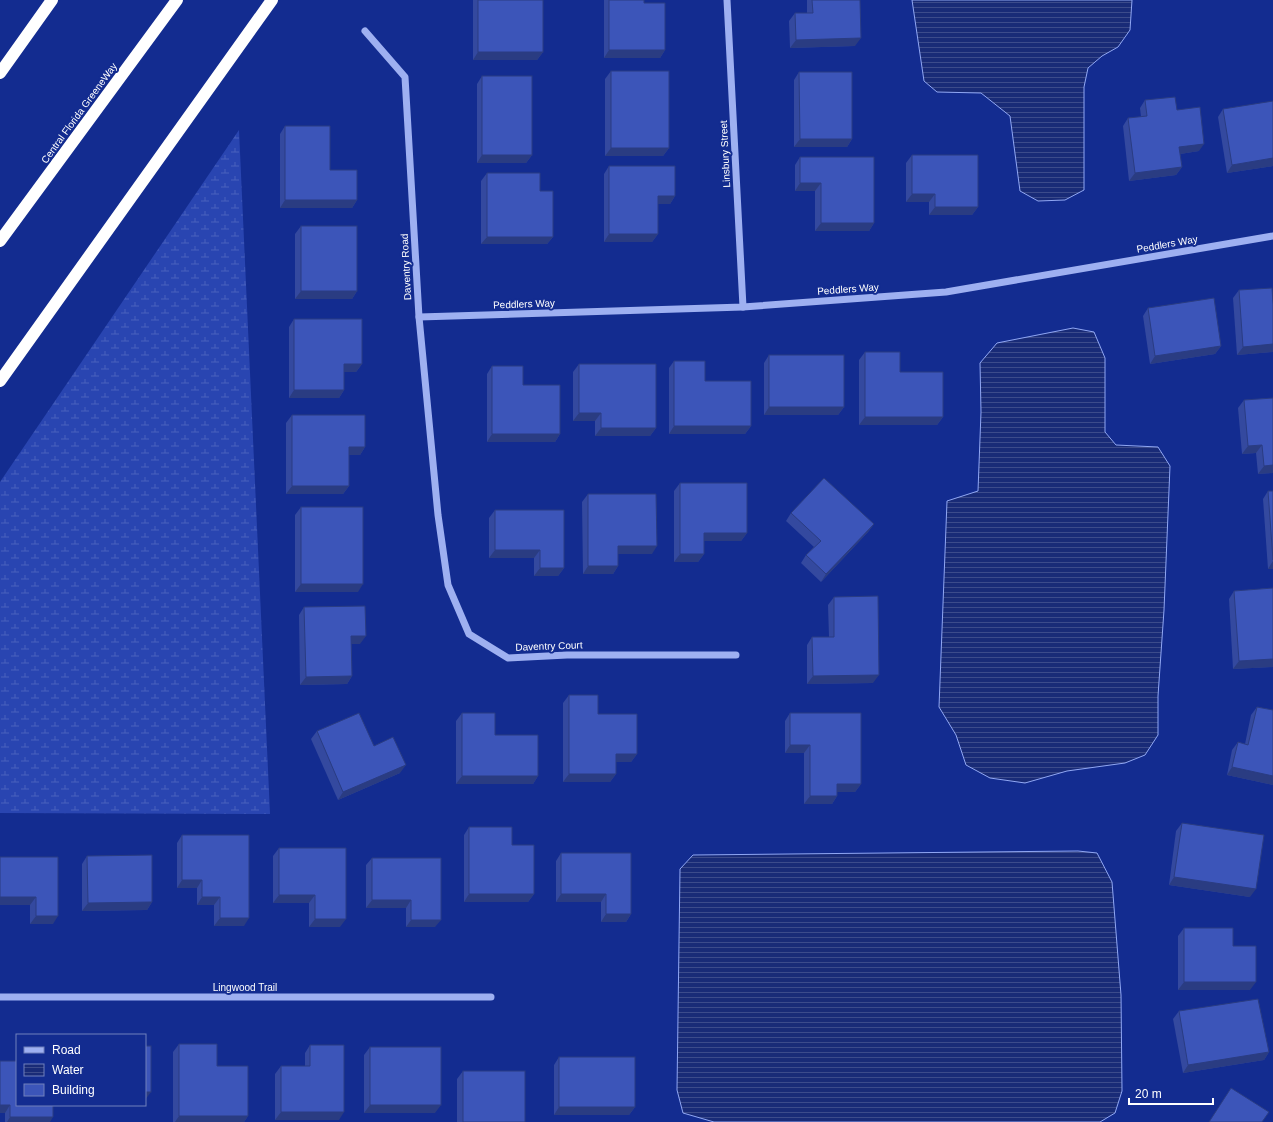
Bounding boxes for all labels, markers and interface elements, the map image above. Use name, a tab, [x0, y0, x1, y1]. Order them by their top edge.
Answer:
street label: Central Florida GreeneWay	[39, 61, 119, 165]
street label: Linsbury Street	[718, 120, 732, 188]
street label: Daventry Road	[399, 233, 413, 301]
street label: Peddlers Way	[1136, 233, 1198, 255]
street label: Peddlers Way	[817, 281, 879, 297]
street label: Peddlers Way	[493, 297, 555, 311]
street label: Daventry Court	[515, 639, 583, 653]
street label: Lingwood Trail	[213, 982, 277, 993]
legend	[16, 1034, 146, 1106]
text: Road	[52, 1043, 81, 1057]
text: Water	[52, 1063, 84, 1077]
scale bar	[1129, 1080, 1213, 1106]
text: Building	[52, 1083, 95, 1097]
text: 20 m	[1135, 1087, 1162, 1101]

